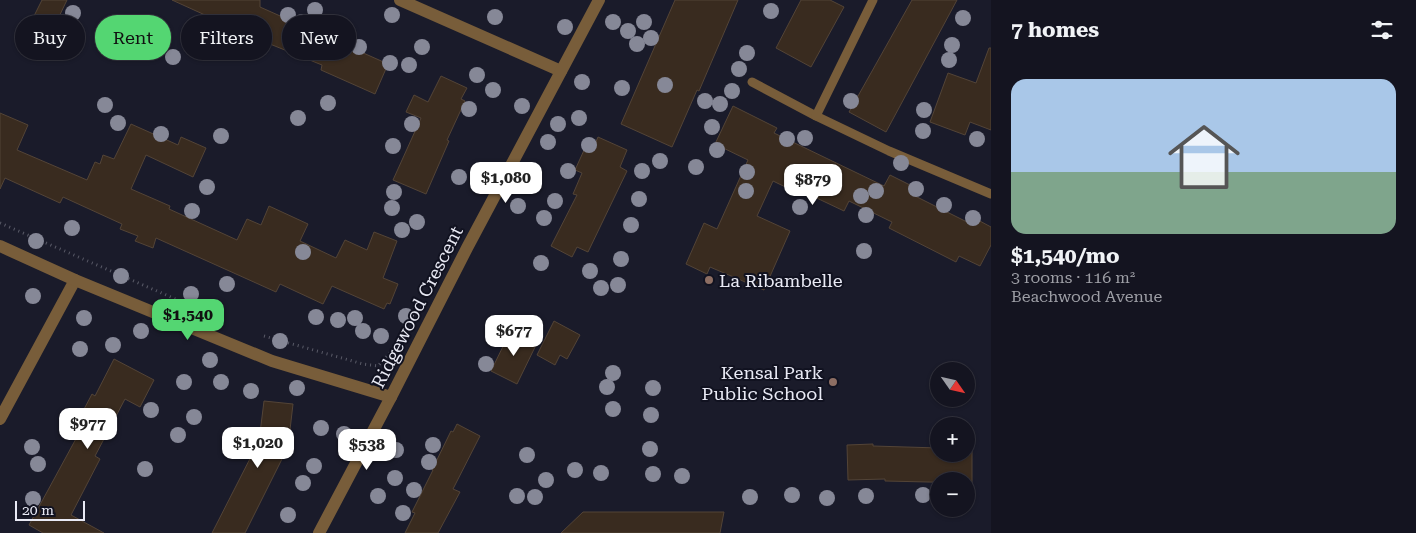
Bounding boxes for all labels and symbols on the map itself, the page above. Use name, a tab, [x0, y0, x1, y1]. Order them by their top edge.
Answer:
pin: $1,080	[465, 162, 547, 204]
pin: $879	[783, 164, 843, 206]
street label: Ridgewood Crescent	[367, 222, 467, 391]
place label: La Ribambelle	[719, 270, 843, 291]
marker: La Ribambelle	[703, 274, 715, 286]
pin: $1,540	[147, 298, 229, 341]
pin: $677	[484, 314, 544, 357]
place label: Kensal Park Public School	[702, 362, 823, 404]
north arrow	[930, 362, 975, 408]
marker: Kensal Park Public School	[827, 376, 839, 388]
pin: $977	[58, 408, 118, 450]
pin: $1,020	[217, 426, 299, 469]
pin: $538	[337, 428, 397, 471]
scale bar	[15, 498, 85, 521]

